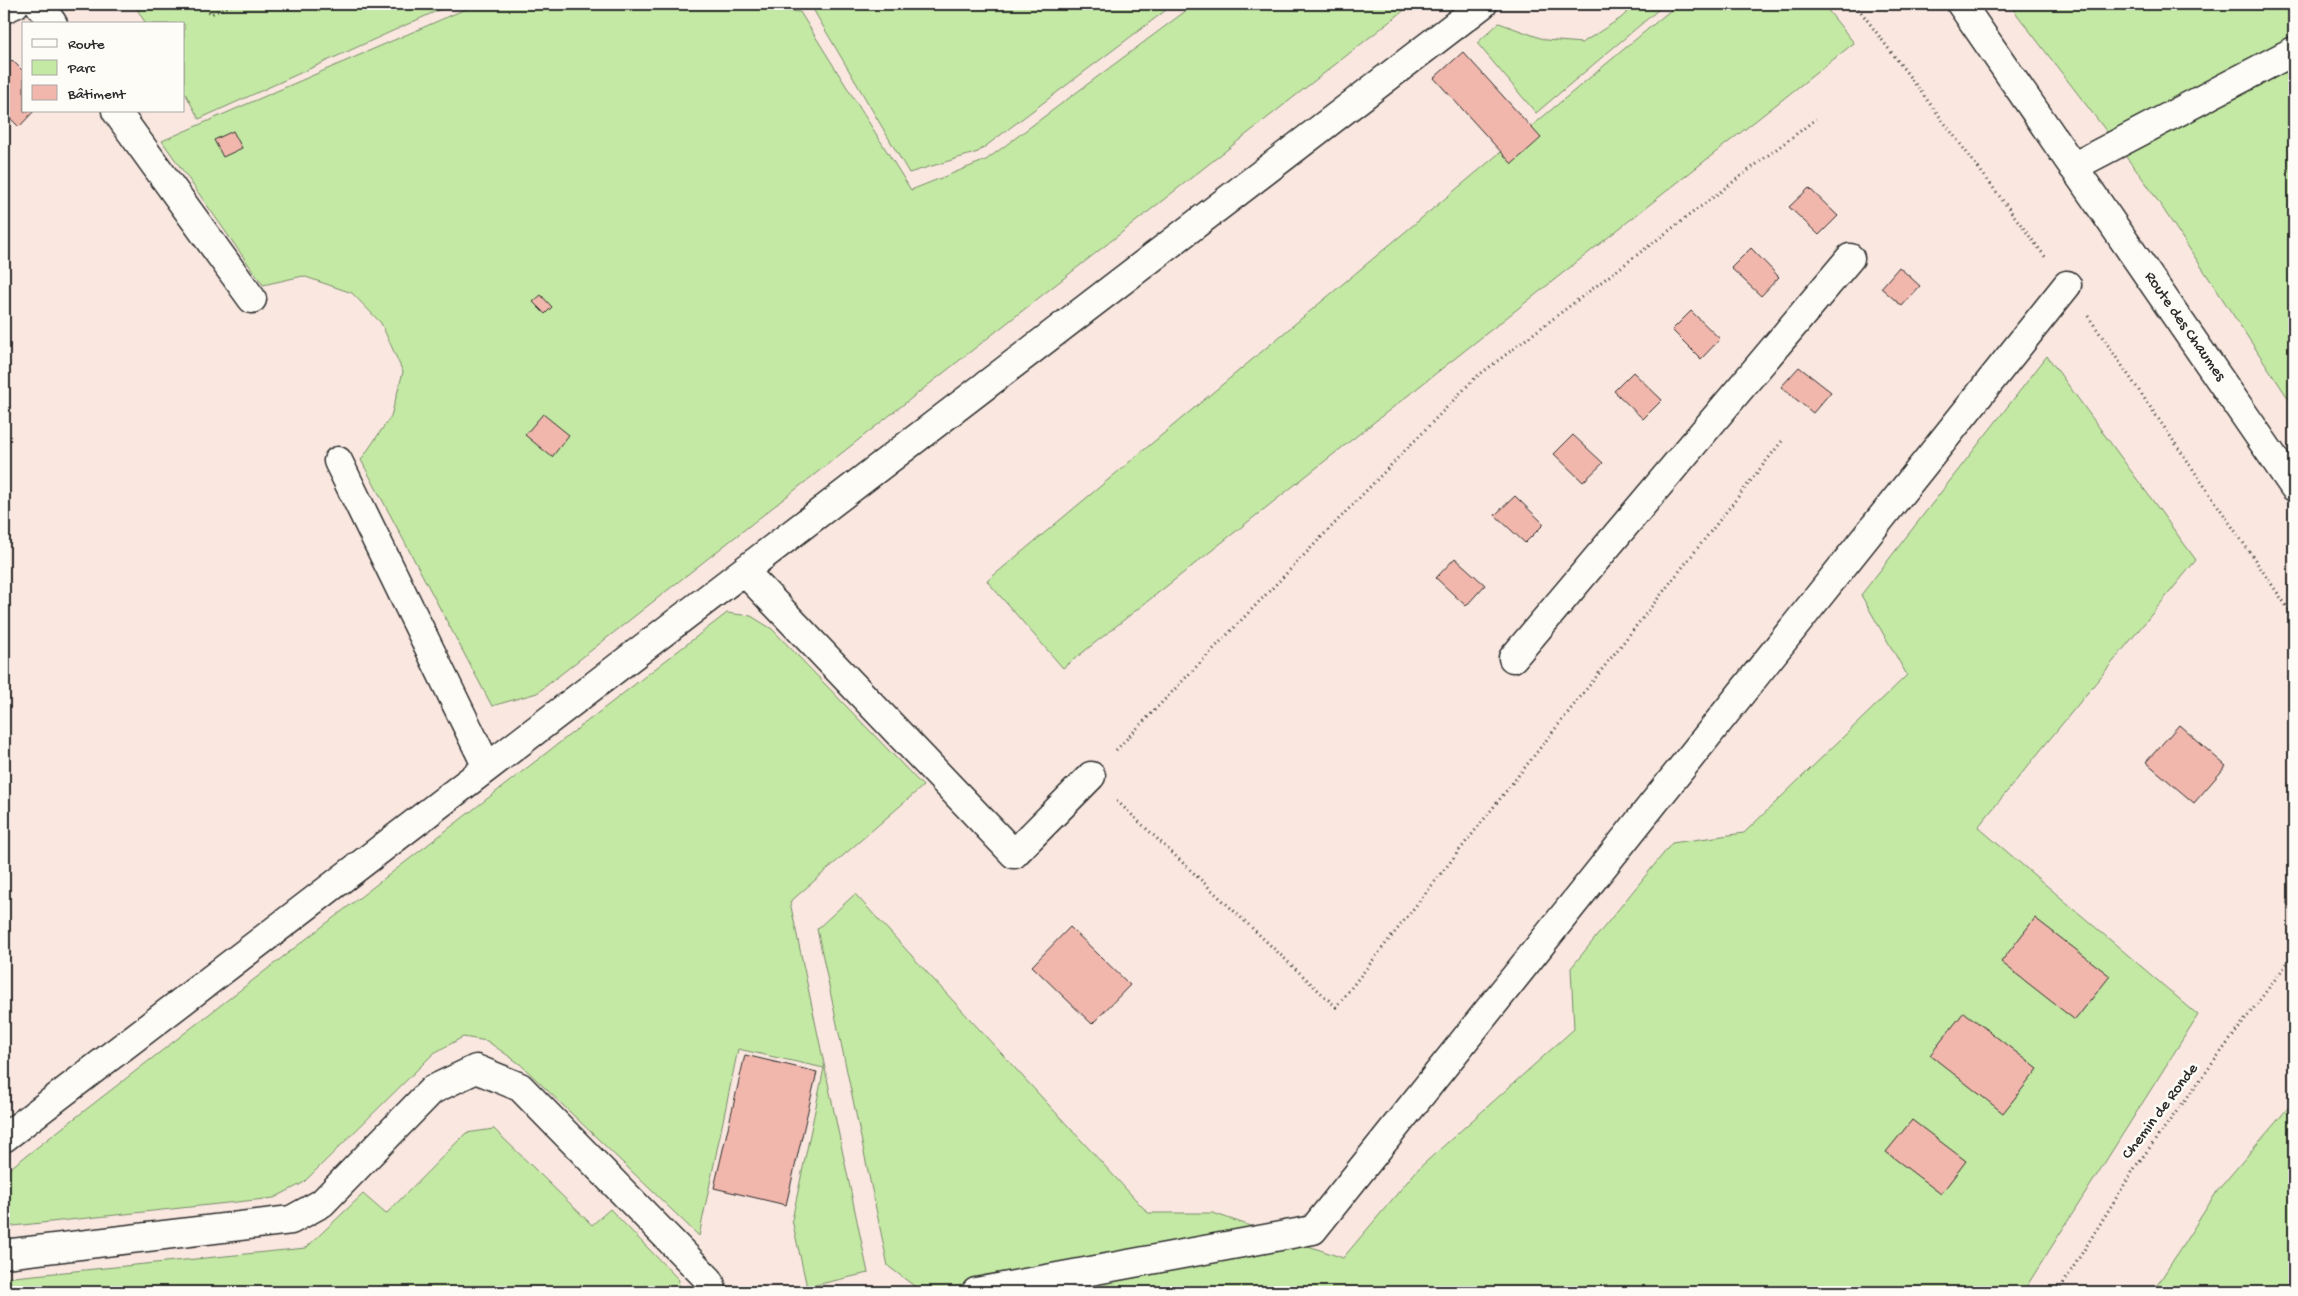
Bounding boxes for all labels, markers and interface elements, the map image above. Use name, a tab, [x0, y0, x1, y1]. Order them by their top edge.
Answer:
legend	[22, 22, 185, 112]
text: Route	[68, 36, 105, 54]
text: Parc	[67, 60, 96, 78]
text: Bâtiment	[67, 86, 127, 104]
street label: Route des Chaumes	[2139, 269, 2229, 386]
street label: Chemin de Ronde	[2119, 1060, 2204, 1164]

